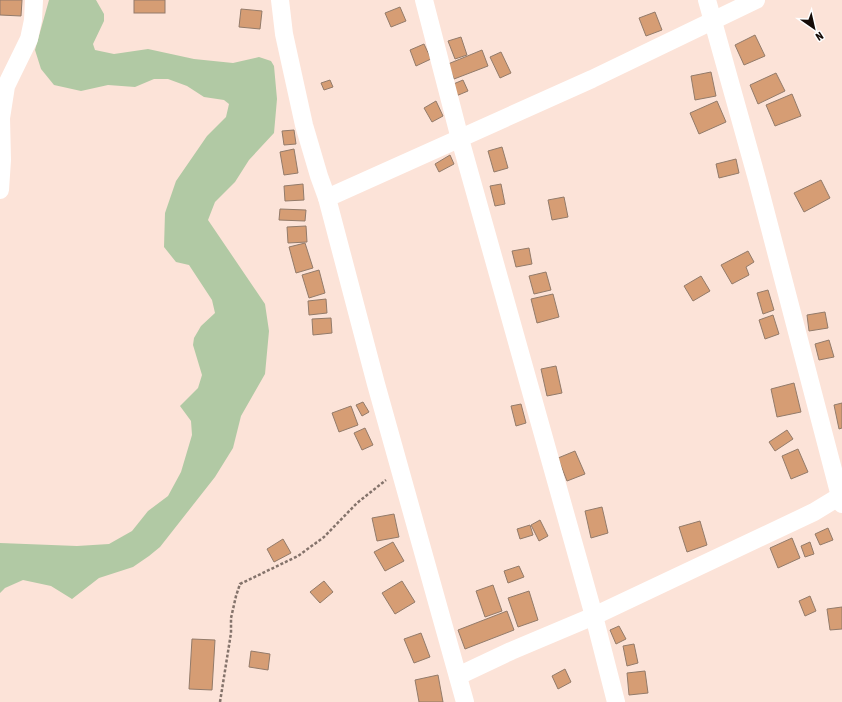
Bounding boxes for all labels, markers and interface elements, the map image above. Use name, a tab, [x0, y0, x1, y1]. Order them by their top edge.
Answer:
north arrow	[794, 8, 834, 48]
text: N	[814, 29, 826, 43]

